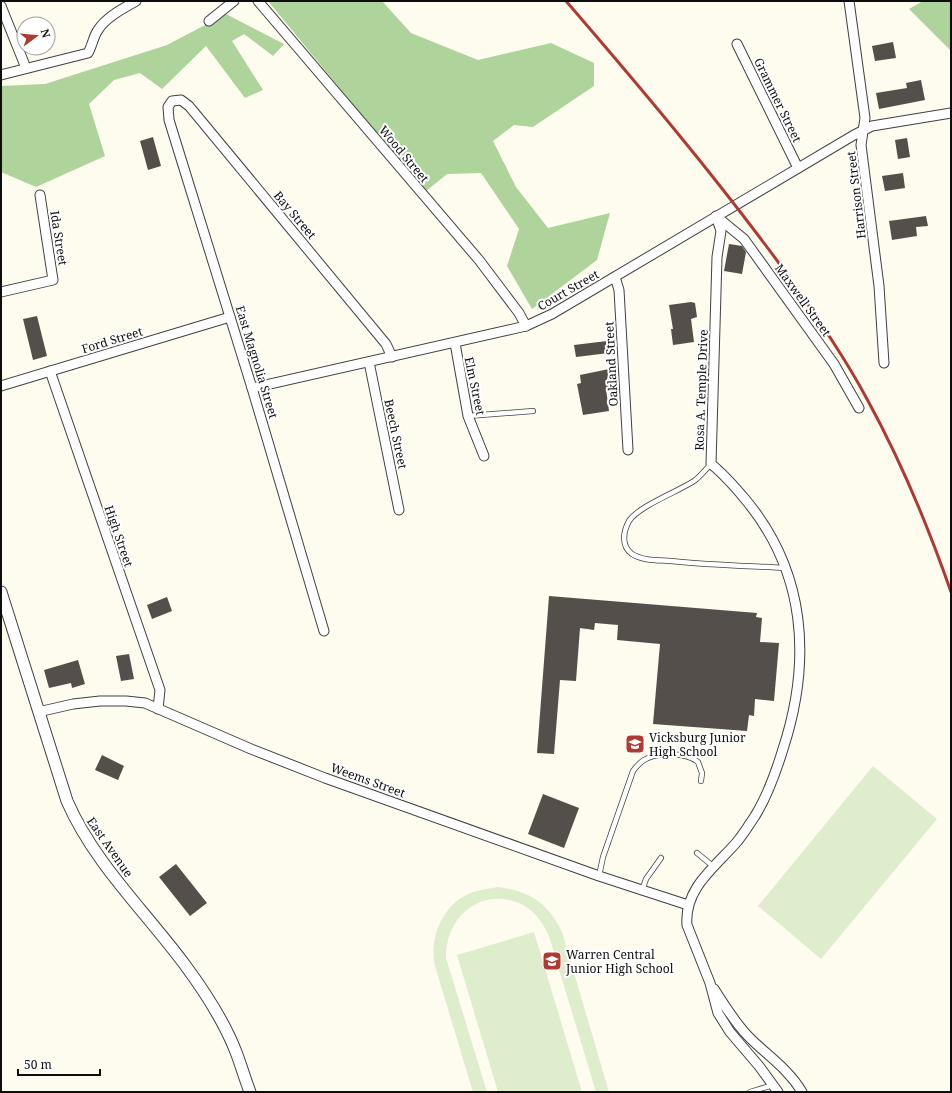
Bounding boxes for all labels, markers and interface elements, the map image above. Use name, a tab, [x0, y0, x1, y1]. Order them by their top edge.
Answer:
north arrow	[16, 16, 56, 56]
text: N	[38, 27, 55, 40]
street label: Grammer Street	[750, 55, 806, 145]
street label: Wood Street	[375, 122, 433, 186]
street label: Harrison Street	[842, 150, 870, 240]
street label: Bay Street	[270, 187, 320, 243]
street label: Ida Street	[46, 209, 72, 267]
street label: Maxwell Street	[771, 260, 835, 340]
street label: Court Street	[534, 266, 602, 314]
street label: East Magnolia Street	[232, 304, 282, 420]
street label: Oakland Street	[600, 321, 622, 407]
street label: Ford Street	[79, 323, 145, 357]
street label: Rosa A. Temple Drive	[690, 329, 712, 451]
street label: Elm Street	[461, 355, 489, 417]
street label: Beech Street	[380, 398, 412, 470]
street label: High Street	[101, 503, 137, 569]
place label: Vicksburg Junior High School	[649, 729, 746, 760]
school or university icon: Vicksburg Junior High School	[624, 733, 646, 755]
street label: Weems Street	[328, 759, 408, 801]
street label: East Avenue	[83, 813, 137, 881]
place label: Warren Central Junior High School	[565, 946, 674, 977]
school or university icon: Warren Central Junior High School	[541, 950, 563, 972]
scale bar	[18, 1051, 100, 1077]
text: 50 m	[24, 1056, 52, 1073]

